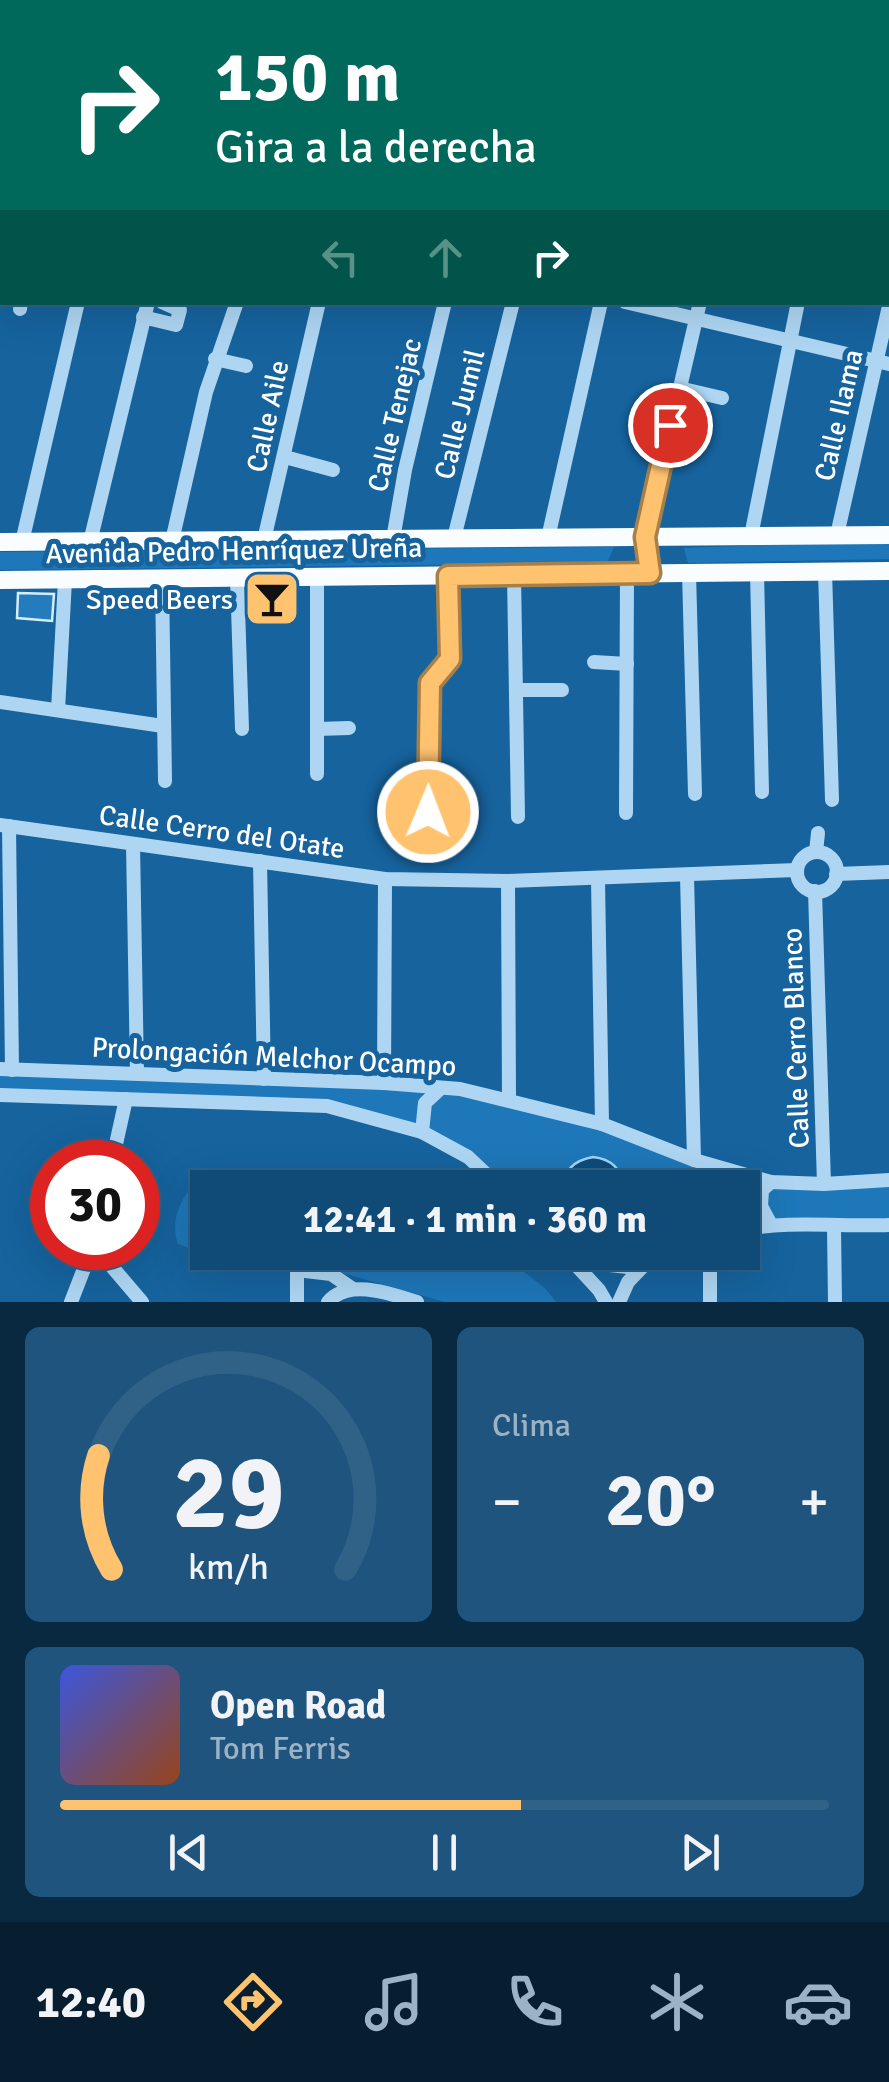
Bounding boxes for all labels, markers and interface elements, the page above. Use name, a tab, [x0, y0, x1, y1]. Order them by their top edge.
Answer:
text: 150 m	[215, 34, 400, 120]
icon: right	[50, 40, 180, 170]
text: Gira a la derecha	[215, 120, 537, 175]
icon: left	[313, 230, 368, 285]
icon: ahead	[418, 230, 473, 285]
icon: right	[523, 230, 578, 285]
street label: Calle Tenejac	[361, 335, 429, 495]
street label: Calle Jumil	[427, 346, 493, 483]
street label: Calle Ilama	[807, 346, 871, 484]
street label: Calle Aile	[240, 357, 296, 475]
pin	[628, 383, 713, 468]
icon: arrive	[643, 398, 698, 453]
street label: Avenida Pedro Henríquez Ureña	[45, 531, 423, 571]
bar icon: Speed Beers	[242, 569, 302, 629]
place label: Speed Beers	[86, 583, 233, 617]
position arrow	[376, 760, 480, 864]
street label: Calle Cerro del Otate	[97, 798, 347, 866]
street label: Calle Cerro Blanco	[775, 927, 817, 1149]
street label: Prolongación Melchor Ocampo	[91, 1030, 457, 1084]
speed limit sign: 30	[30, 1140, 160, 1270]
text: 12:41 · 1 min · 360 m	[303, 1196, 647, 1243]
text: Clima	[492, 1406, 571, 1445]
text: 29	[172, 1429, 285, 1557]
text: 20°	[605, 1454, 716, 1547]
text: −	[492, 1468, 522, 1536]
text: +	[799, 1468, 829, 1536]
text: km/h	[188, 1545, 269, 1589]
text: Open Road	[210, 1682, 386, 1729]
text: Tom Ferris	[210, 1729, 351, 1768]
icon: previous	[161, 1825, 216, 1880]
icon: pause	[417, 1825, 472, 1880]
icon: next	[673, 1825, 728, 1880]
icon: directions	[218, 1967, 288, 2037]
icon: music	[359, 1967, 429, 2037]
icon: phone	[500, 1967, 570, 2037]
icon: climate	[642, 1967, 712, 2037]
icon: car	[783, 1967, 853, 2037]
text: 12:40	[36, 1975, 146, 2030]

